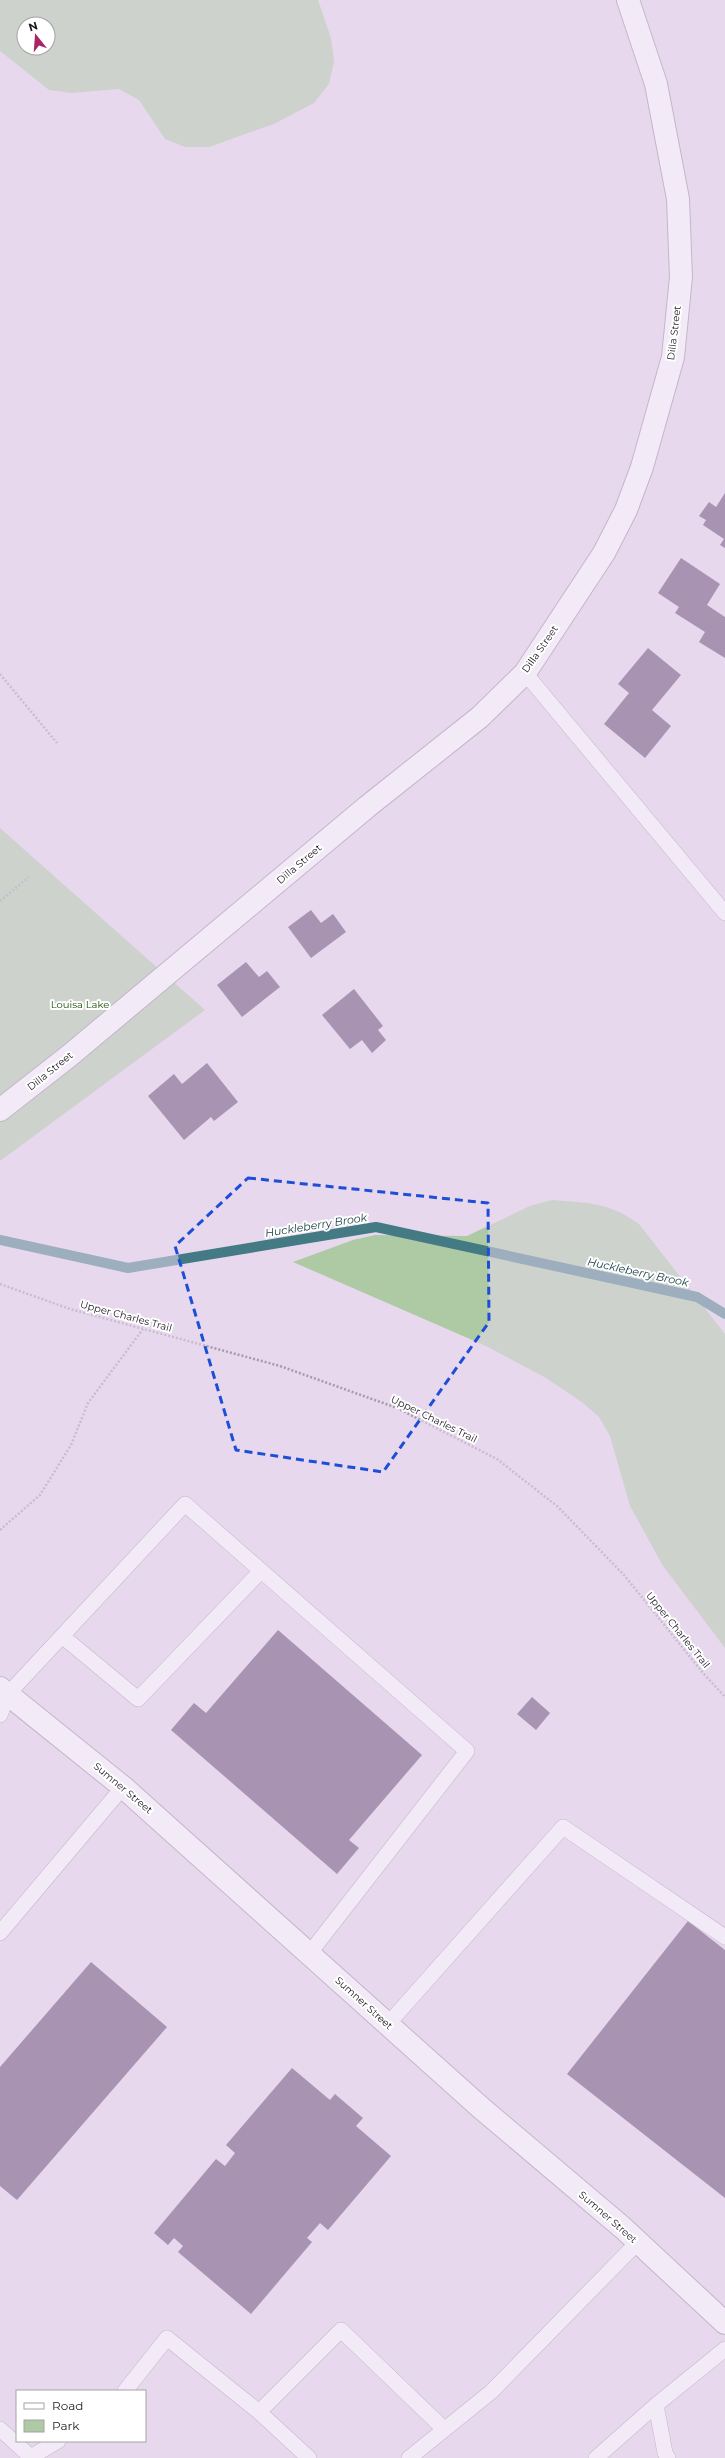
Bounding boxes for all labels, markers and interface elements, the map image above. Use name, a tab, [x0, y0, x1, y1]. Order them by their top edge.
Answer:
north arrow	[16, 16, 56, 56]
text: N	[27, 18, 39, 34]
street label: Dilla Street	[664, 305, 684, 361]
street label: Dilla Street	[519, 623, 561, 675]
street label: Dilla Street	[274, 841, 324, 887]
park label: Louisa Lake	[51, 998, 109, 1011]
street label: Dilla Street	[25, 1049, 75, 1093]
water label: Huckleberry Brook	[264, 1210, 368, 1240]
water label: Huckleberry Brook	[586, 1254, 690, 1290]
street label: Upper Charles Trail	[79, 1297, 173, 1335]
street label: Upper Charles Trail	[389, 1392, 479, 1446]
street label: Upper Charles Trail	[643, 1589, 713, 1671]
street label: Sumner Street	[91, 1760, 155, 1816]
street label: Sumner Street	[332, 1974, 396, 2032]
street label: Sumner Street	[576, 2188, 640, 2246]
legend	[16, 2390, 146, 2442]
text: Road	[52, 2398, 83, 2413]
text: Park	[52, 2418, 80, 2433]

